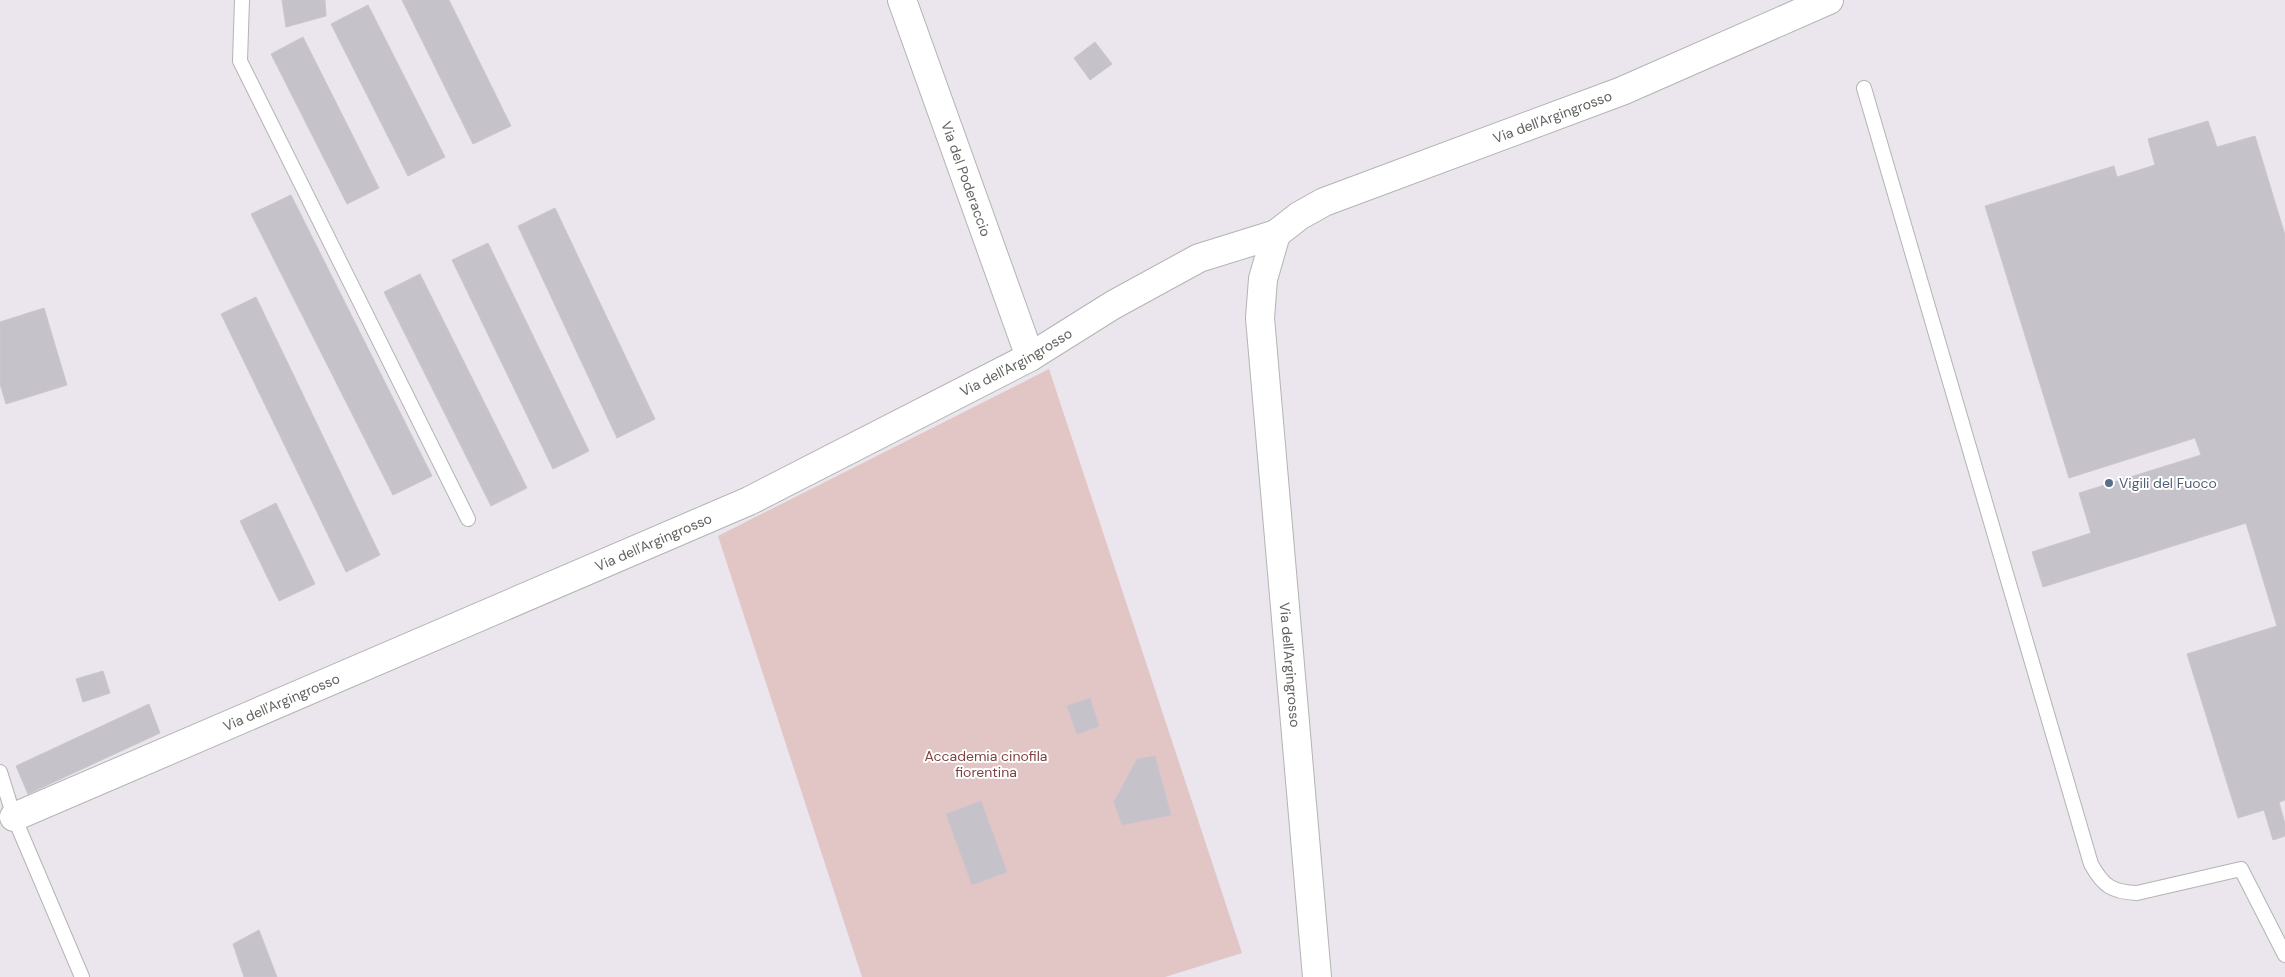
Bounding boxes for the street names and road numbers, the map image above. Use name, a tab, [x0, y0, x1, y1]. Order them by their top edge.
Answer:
street label: Via dell'Argingrosso	[1490, 87, 1614, 147]
street label: Via del Poderaccio	[937, 119, 995, 239]
street label: Via dell'Argingrosso	[957, 324, 1075, 400]
street label: Via dell'Argingrosso	[592, 509, 715, 575]
street label: Via dell'Argingrosso	[1276, 601, 1304, 728]
street label: Via dell'Argingrosso	[220, 669, 343, 735]

